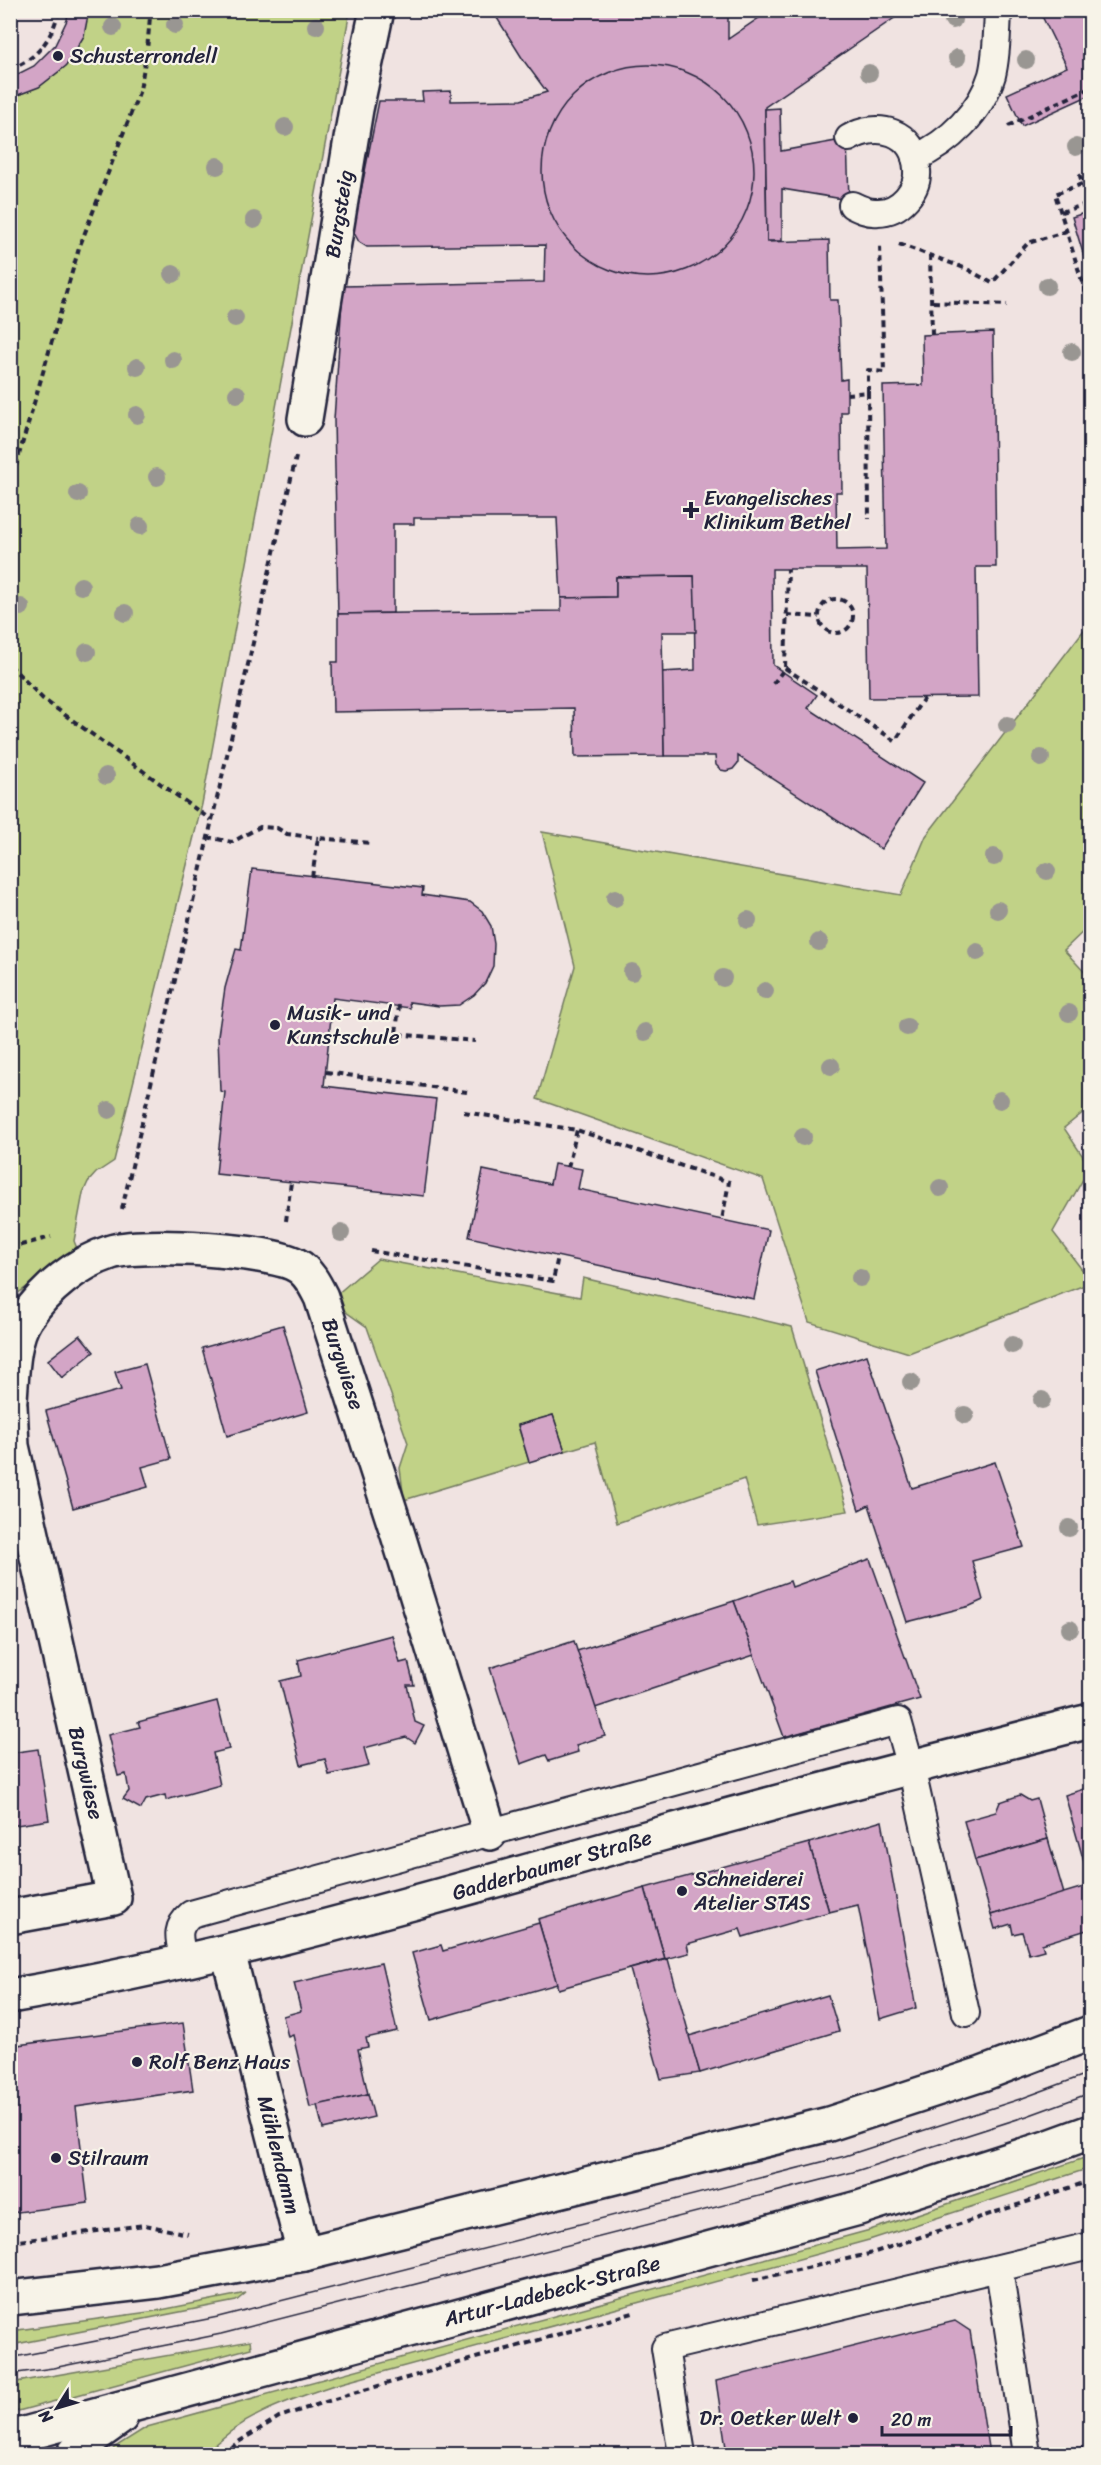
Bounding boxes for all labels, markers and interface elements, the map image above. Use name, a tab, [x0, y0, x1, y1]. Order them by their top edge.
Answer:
place label: Schusterrondell	[70, 37, 218, 75]
marker: Schusterrondell	[51, 49, 65, 63]
street label: Burgsteig	[313, 167, 365, 261]
place label: Evangelisches Klinikum Bethel	[704, 479, 852, 541]
marker: Evangelisches Klinikum Bethel	[682, 501, 700, 519]
place label: Musik- und Kunstschule	[287, 994, 400, 1056]
marker: Musik- und Kunstschule	[268, 1018, 282, 1032]
street label: Burgwiese	[310, 1313, 376, 1415]
street label: Burgwiese	[57, 1723, 115, 1824]
street label: Gadderbaumer Straße	[448, 1818, 657, 1912]
place label: Schneiderei Atelier STAS	[693, 1860, 811, 1922]
marker: Schneiderei Atelier STAS	[675, 1884, 689, 1898]
place label: Rolf Benz Haus	[149, 2043, 291, 2081]
marker: Rolf Benz Haus	[130, 2055, 144, 2069]
street label: Mühlendamm	[246, 2091, 312, 2219]
place label: Stilraum	[68, 2139, 149, 2177]
marker: Stilraum	[49, 2151, 63, 2165]
street label: Artur-Ladebeck-Straße	[439, 2244, 665, 2338]
north arrow	[27, 2378, 87, 2438]
place label: Dr. Oetker Welt	[699, 2399, 843, 2437]
scale bar	[882, 2399, 1011, 2437]
text: N	[30, 2403, 61, 2431]
text: 20 m	[891, 2404, 931, 2436]
marker: Dr. Oetker Welt	[846, 2411, 860, 2425]

